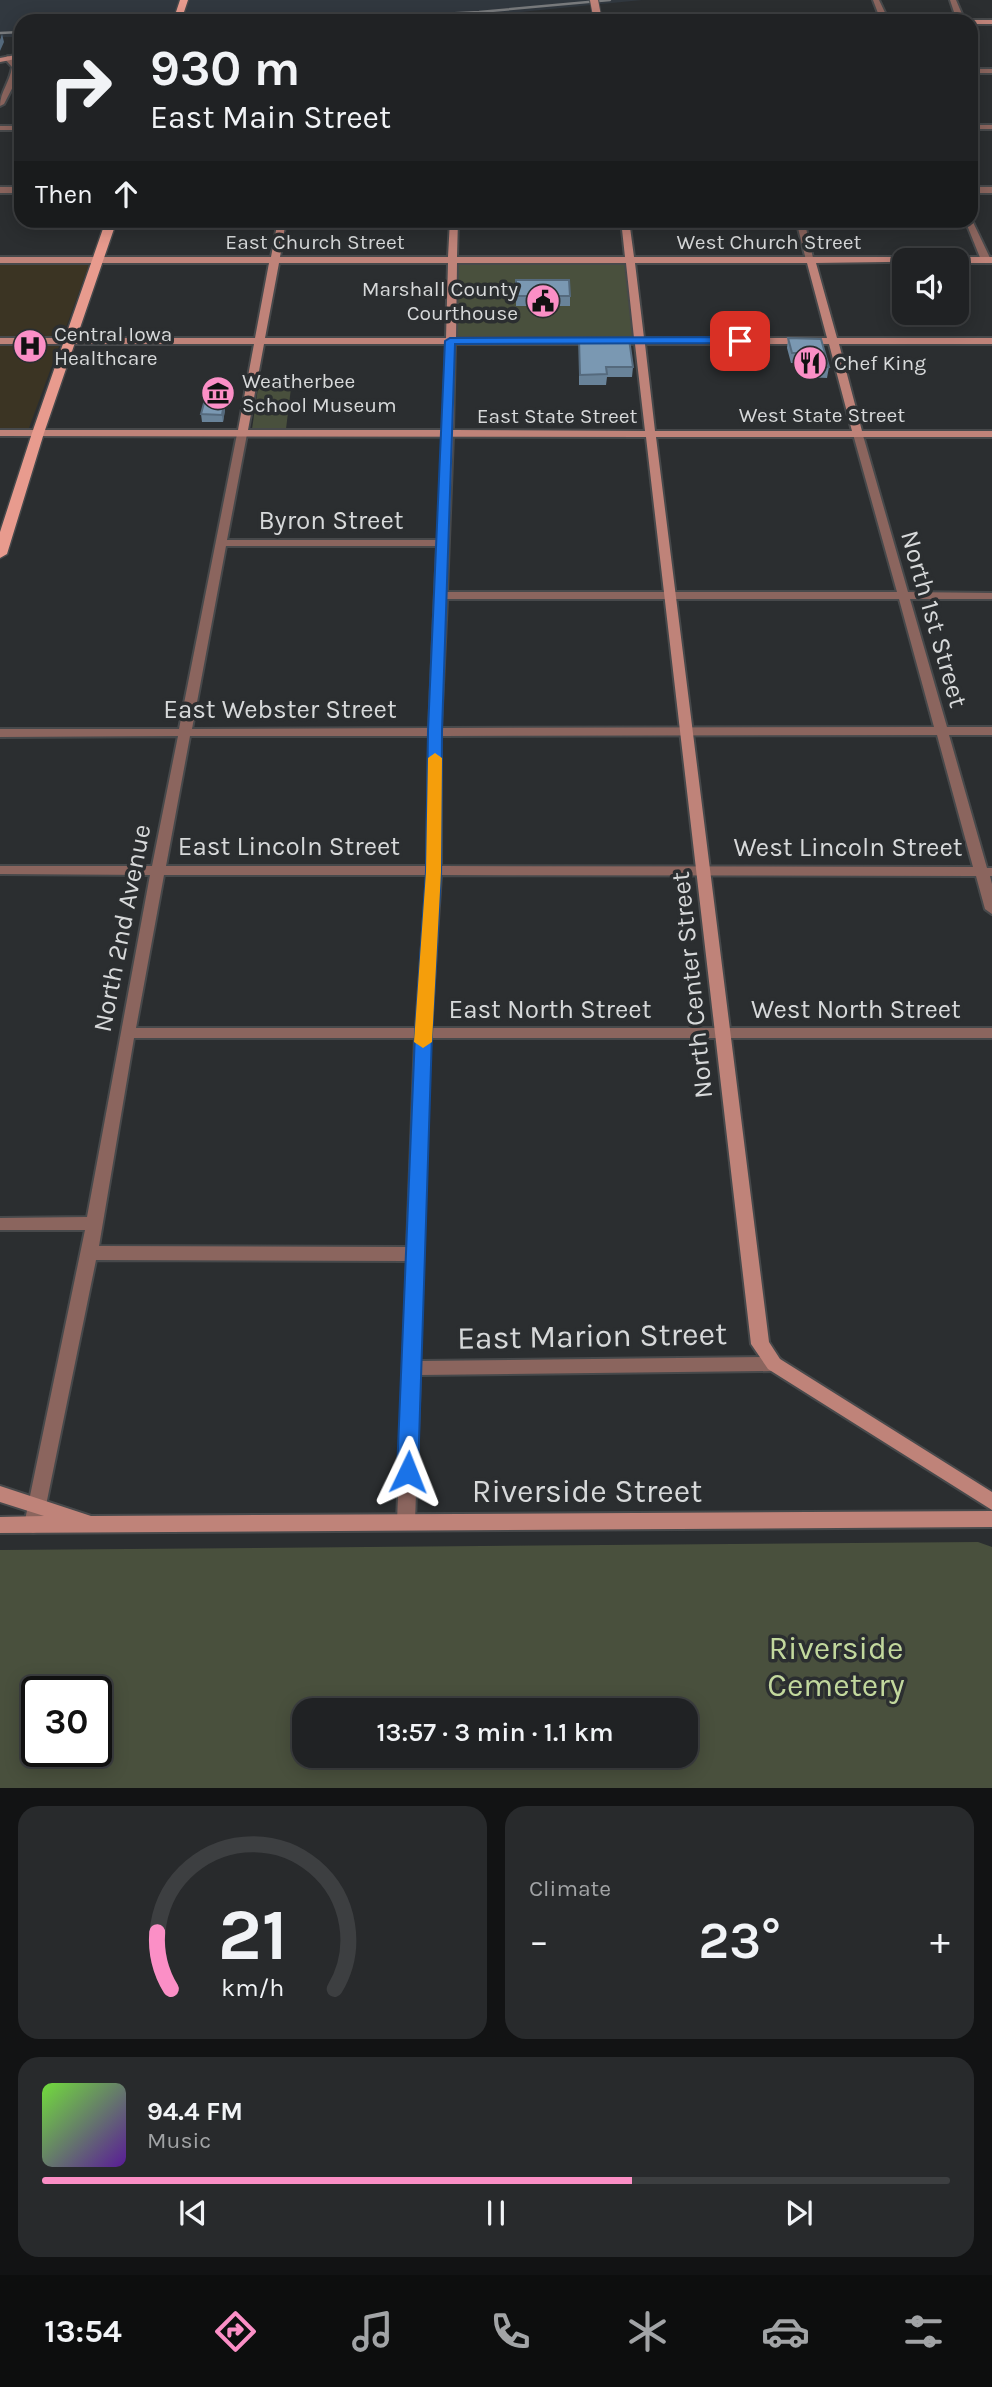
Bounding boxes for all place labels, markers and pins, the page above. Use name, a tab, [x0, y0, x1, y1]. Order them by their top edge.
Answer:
place label: Marshall County Courthouse	[362, 277, 518, 325]
public building icon: Marshall County Courthouse	[524, 282, 562, 320]
pin	[710, 311, 770, 371]
place label: Central Iowa Healthcare	[54, 322, 172, 370]
hospital icon: Central Iowa Healthcare	[11, 327, 49, 365]
restaurant icon: Chef King	[791, 344, 829, 382]
place label: Chef King	[834, 351, 926, 375]
place label: Weatherbee School Museum	[242, 369, 397, 417]
museum icon: Weatherbee School Museum	[199, 374, 237, 412]

